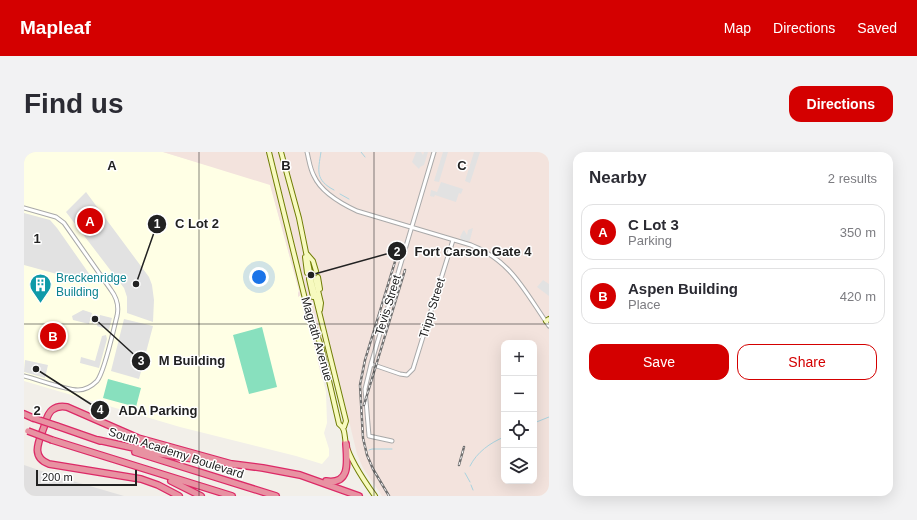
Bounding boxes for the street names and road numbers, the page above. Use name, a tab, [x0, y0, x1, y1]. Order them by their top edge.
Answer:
street label: Tevis Street	[372, 272, 404, 337]
street label: Tripp Street	[416, 276, 448, 340]
street label: Magrath Avenue	[298, 295, 336, 383]
street label: South Academy Boulevard	[107, 424, 245, 482]

